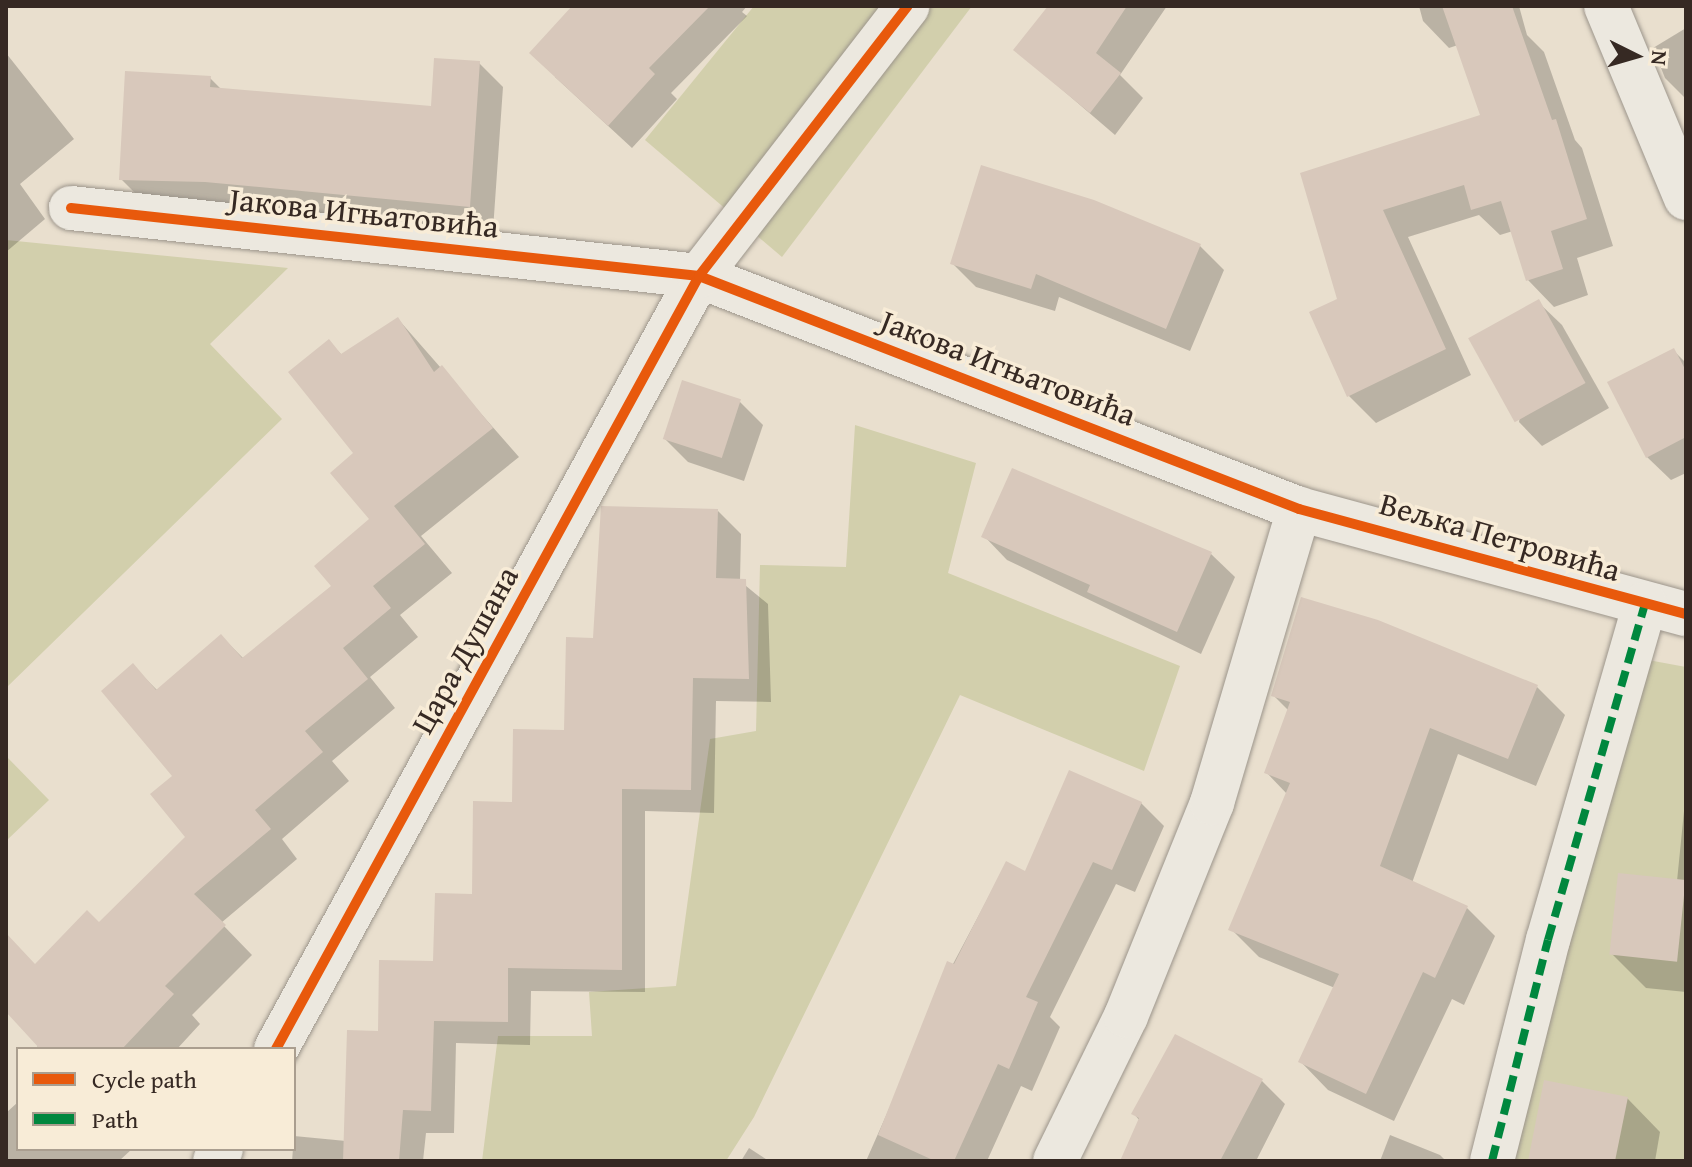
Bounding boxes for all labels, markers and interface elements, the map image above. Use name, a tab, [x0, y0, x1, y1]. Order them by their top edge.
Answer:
north arrow	[1596, 16, 1676, 96]
text: N	[1643, 49, 1676, 67]
street label: Јакова Игњатовића	[228, 180, 500, 246]
street label: Јакова Игњатовића	[875, 302, 1141, 434]
street label: Вељка Петровића	[1375, 484, 1625, 590]
street label: Цара Душана	[403, 560, 527, 740]
legend	[16, 1047, 296, 1151]
text: Cycle path	[92, 1062, 197, 1097]
text: Path	[92, 1102, 138, 1137]

